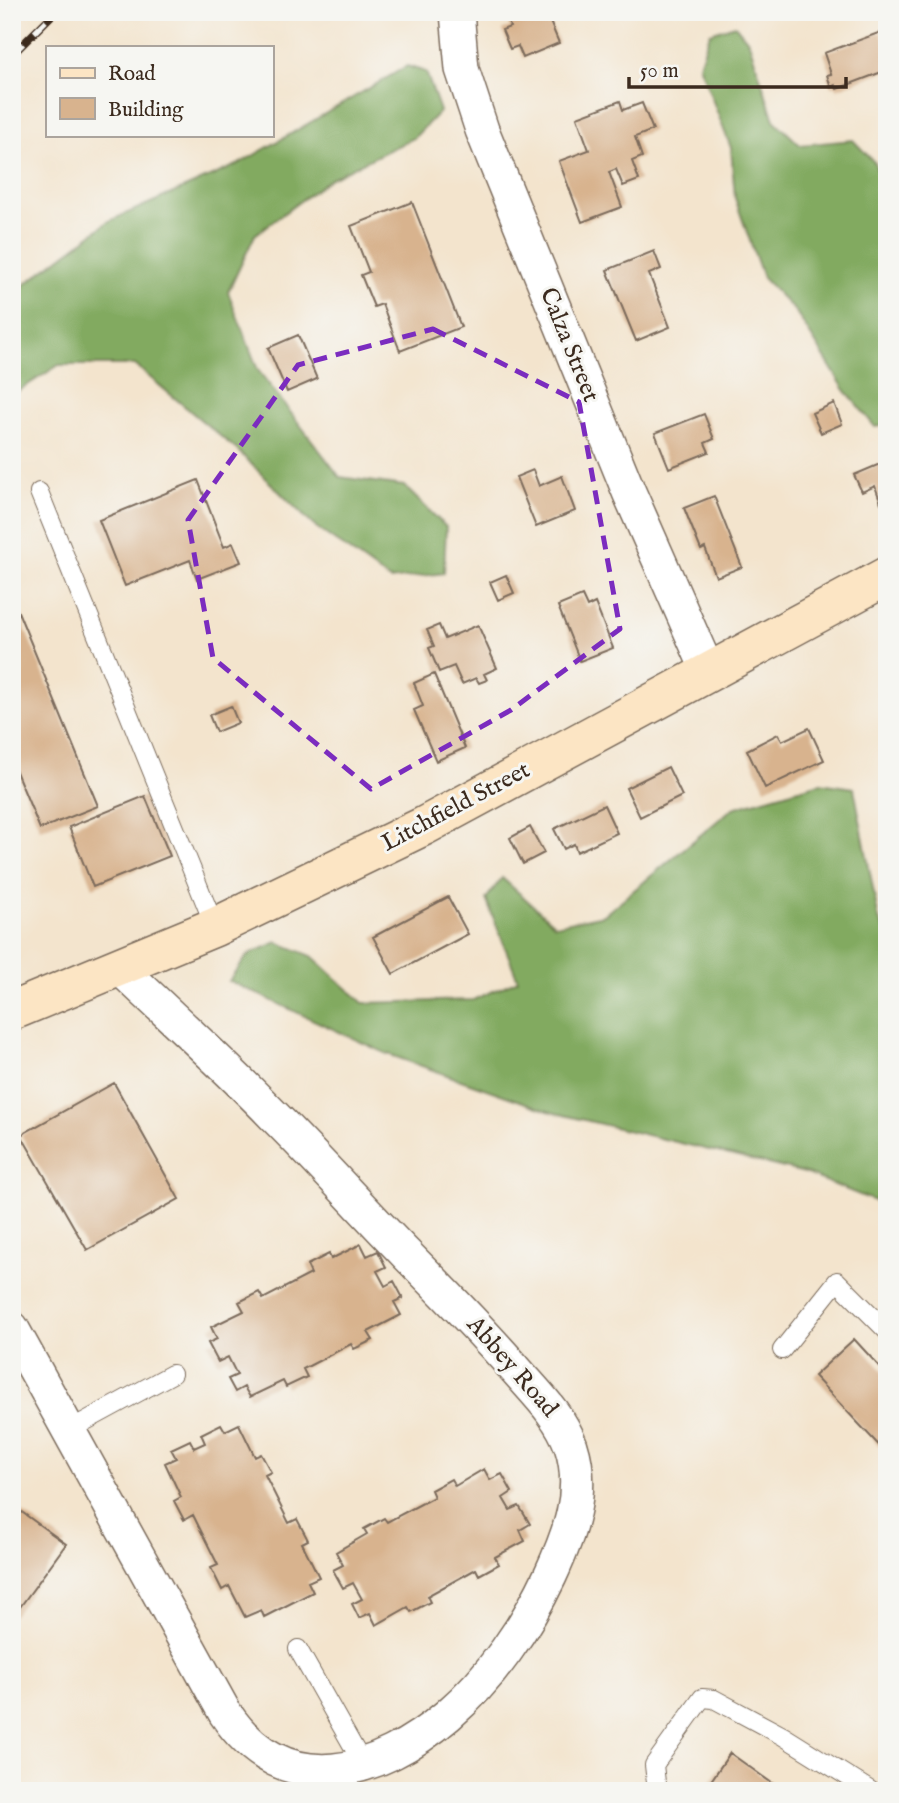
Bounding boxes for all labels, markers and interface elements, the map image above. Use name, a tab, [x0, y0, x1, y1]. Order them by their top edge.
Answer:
legend	[46, 46, 273, 136]
scale bar	[629, 46, 846, 90]
text: 50 m	[640, 58, 679, 85]
text: Road	[108, 61, 156, 88]
text: Building	[108, 97, 184, 124]
street label: Calza Street	[532, 283, 606, 407]
street label: Litchfield Street	[376, 755, 536, 859]
street label: Abbey Road	[459, 1309, 565, 1424]

